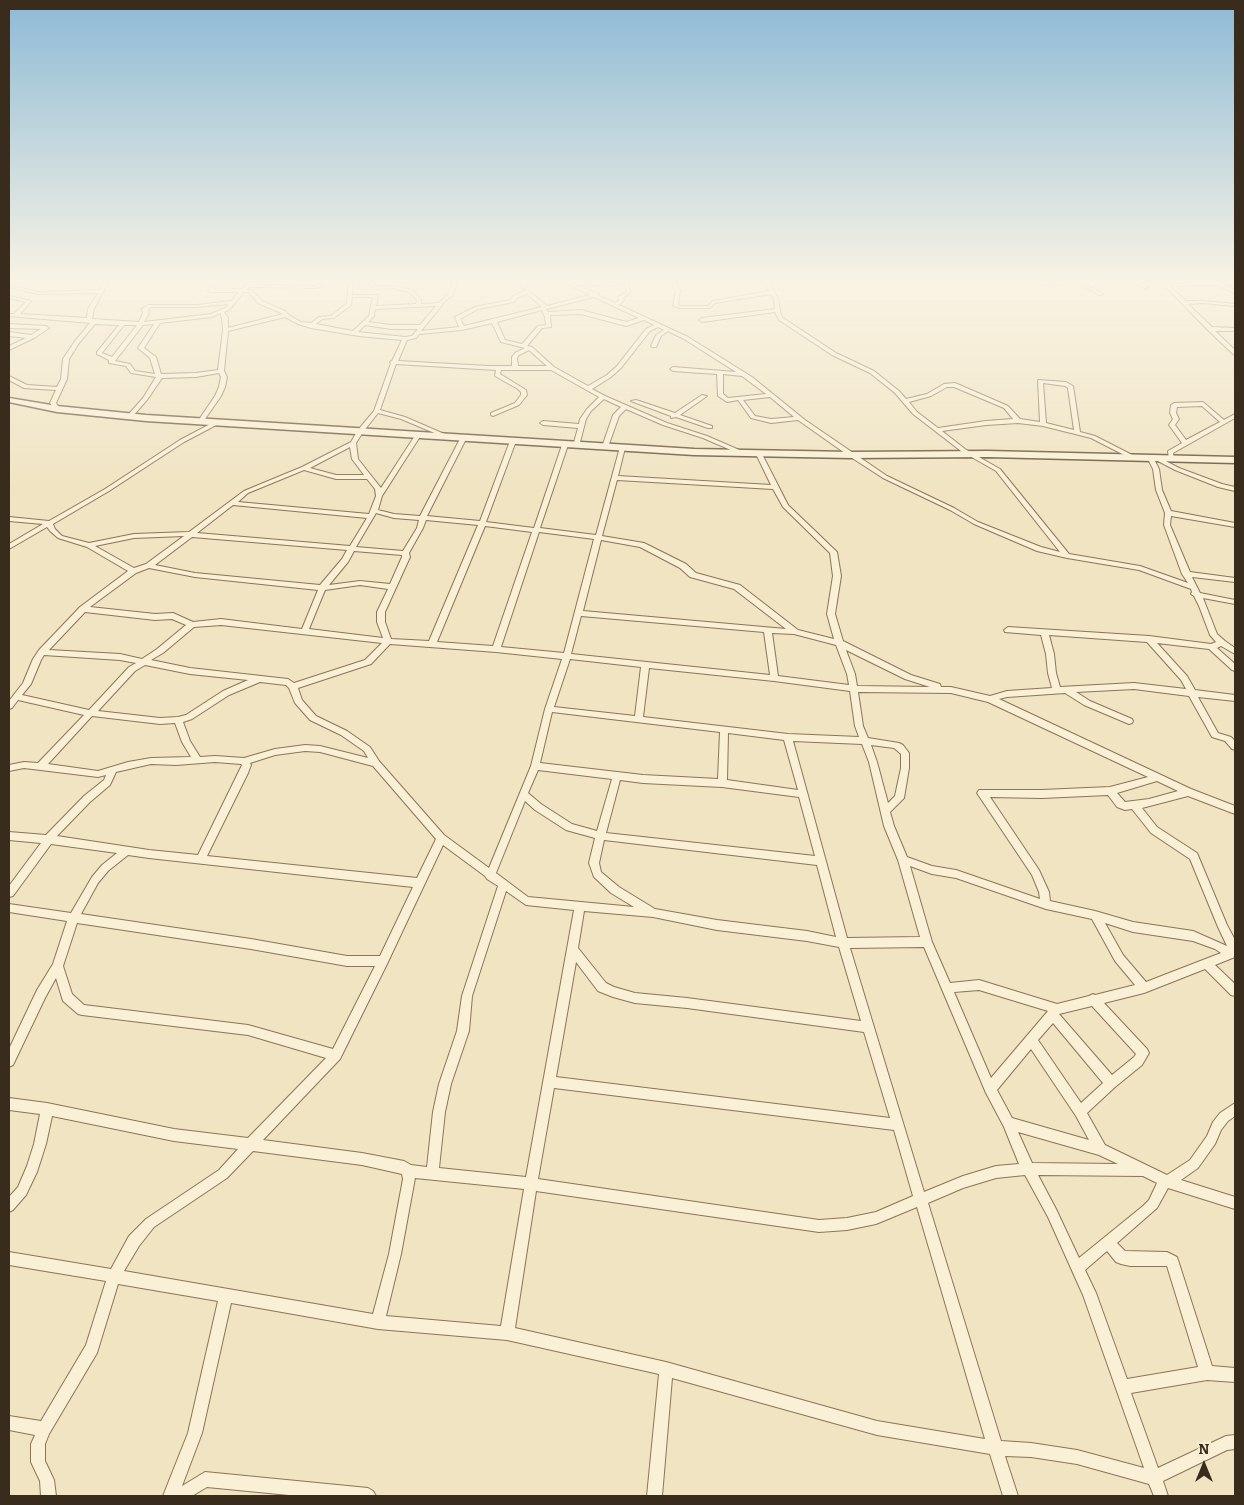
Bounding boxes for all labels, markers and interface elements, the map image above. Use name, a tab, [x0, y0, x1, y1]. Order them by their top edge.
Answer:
north arrow	[1179, 1440, 1229, 1490]
text: N	[1199, 1441, 1209, 1458]

